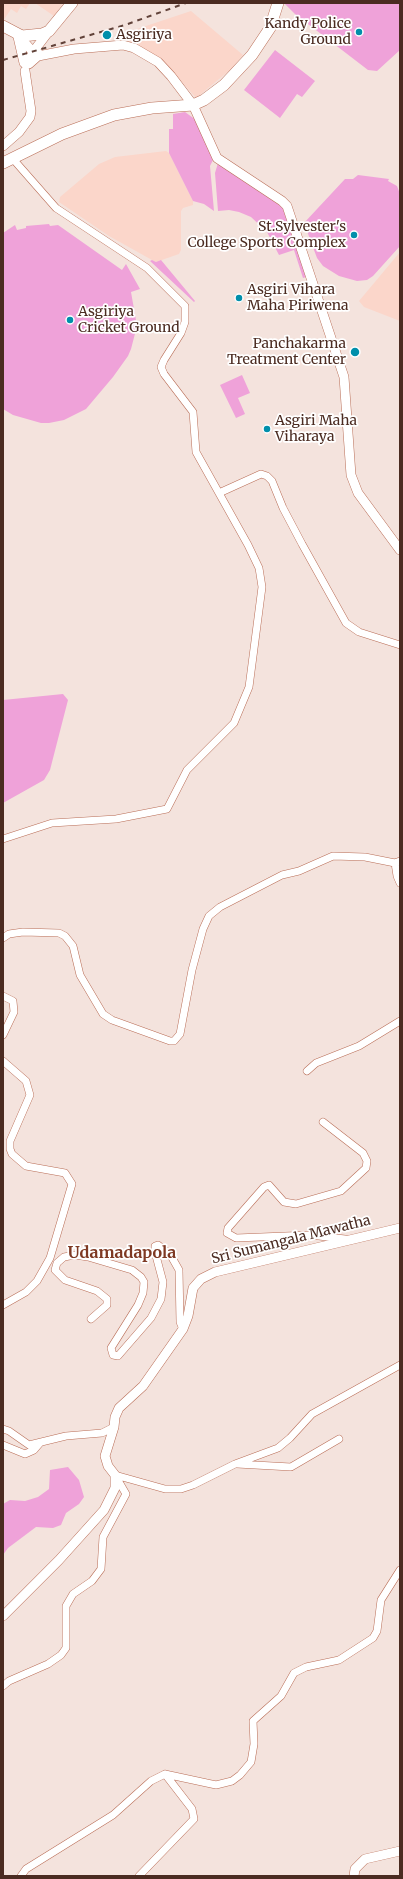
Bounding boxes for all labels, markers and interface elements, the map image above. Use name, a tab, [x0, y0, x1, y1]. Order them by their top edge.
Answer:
place label: Kandy Police Ground	[264, 16, 351, 48]
place label: Asgiriya	[116, 27, 172, 43]
marker: Kandy Police Ground	[354, 27, 364, 37]
marker: Asgiriya	[101, 29, 113, 41]
place label: St.Sylvester's College Sports Complex	[188, 219, 346, 252]
marker: St.Sylvester's College Sports Complex	[349, 230, 359, 240]
place label: Asgiri Vihara Maha Piriwena	[247, 282, 348, 314]
marker: Asgiri Vihara Maha Piriwena	[234, 293, 244, 303]
place label: Asgiriya Cricket Ground	[78, 304, 180, 336]
marker: Asgiriya Cricket Ground	[65, 315, 75, 325]
place label: Panchakarma Treatment Center	[227, 336, 346, 368]
marker: Panchakarma Treatment Center	[349, 346, 361, 358]
place label: Asgiri Maha Viharaya	[275, 413, 357, 446]
marker: Asgiri Maha Viharaya	[262, 424, 272, 434]
street label: Sri Sumangala Mawatha	[210, 1212, 372, 1268]
district label: Udamadapola	[68, 1243, 176, 1263]

